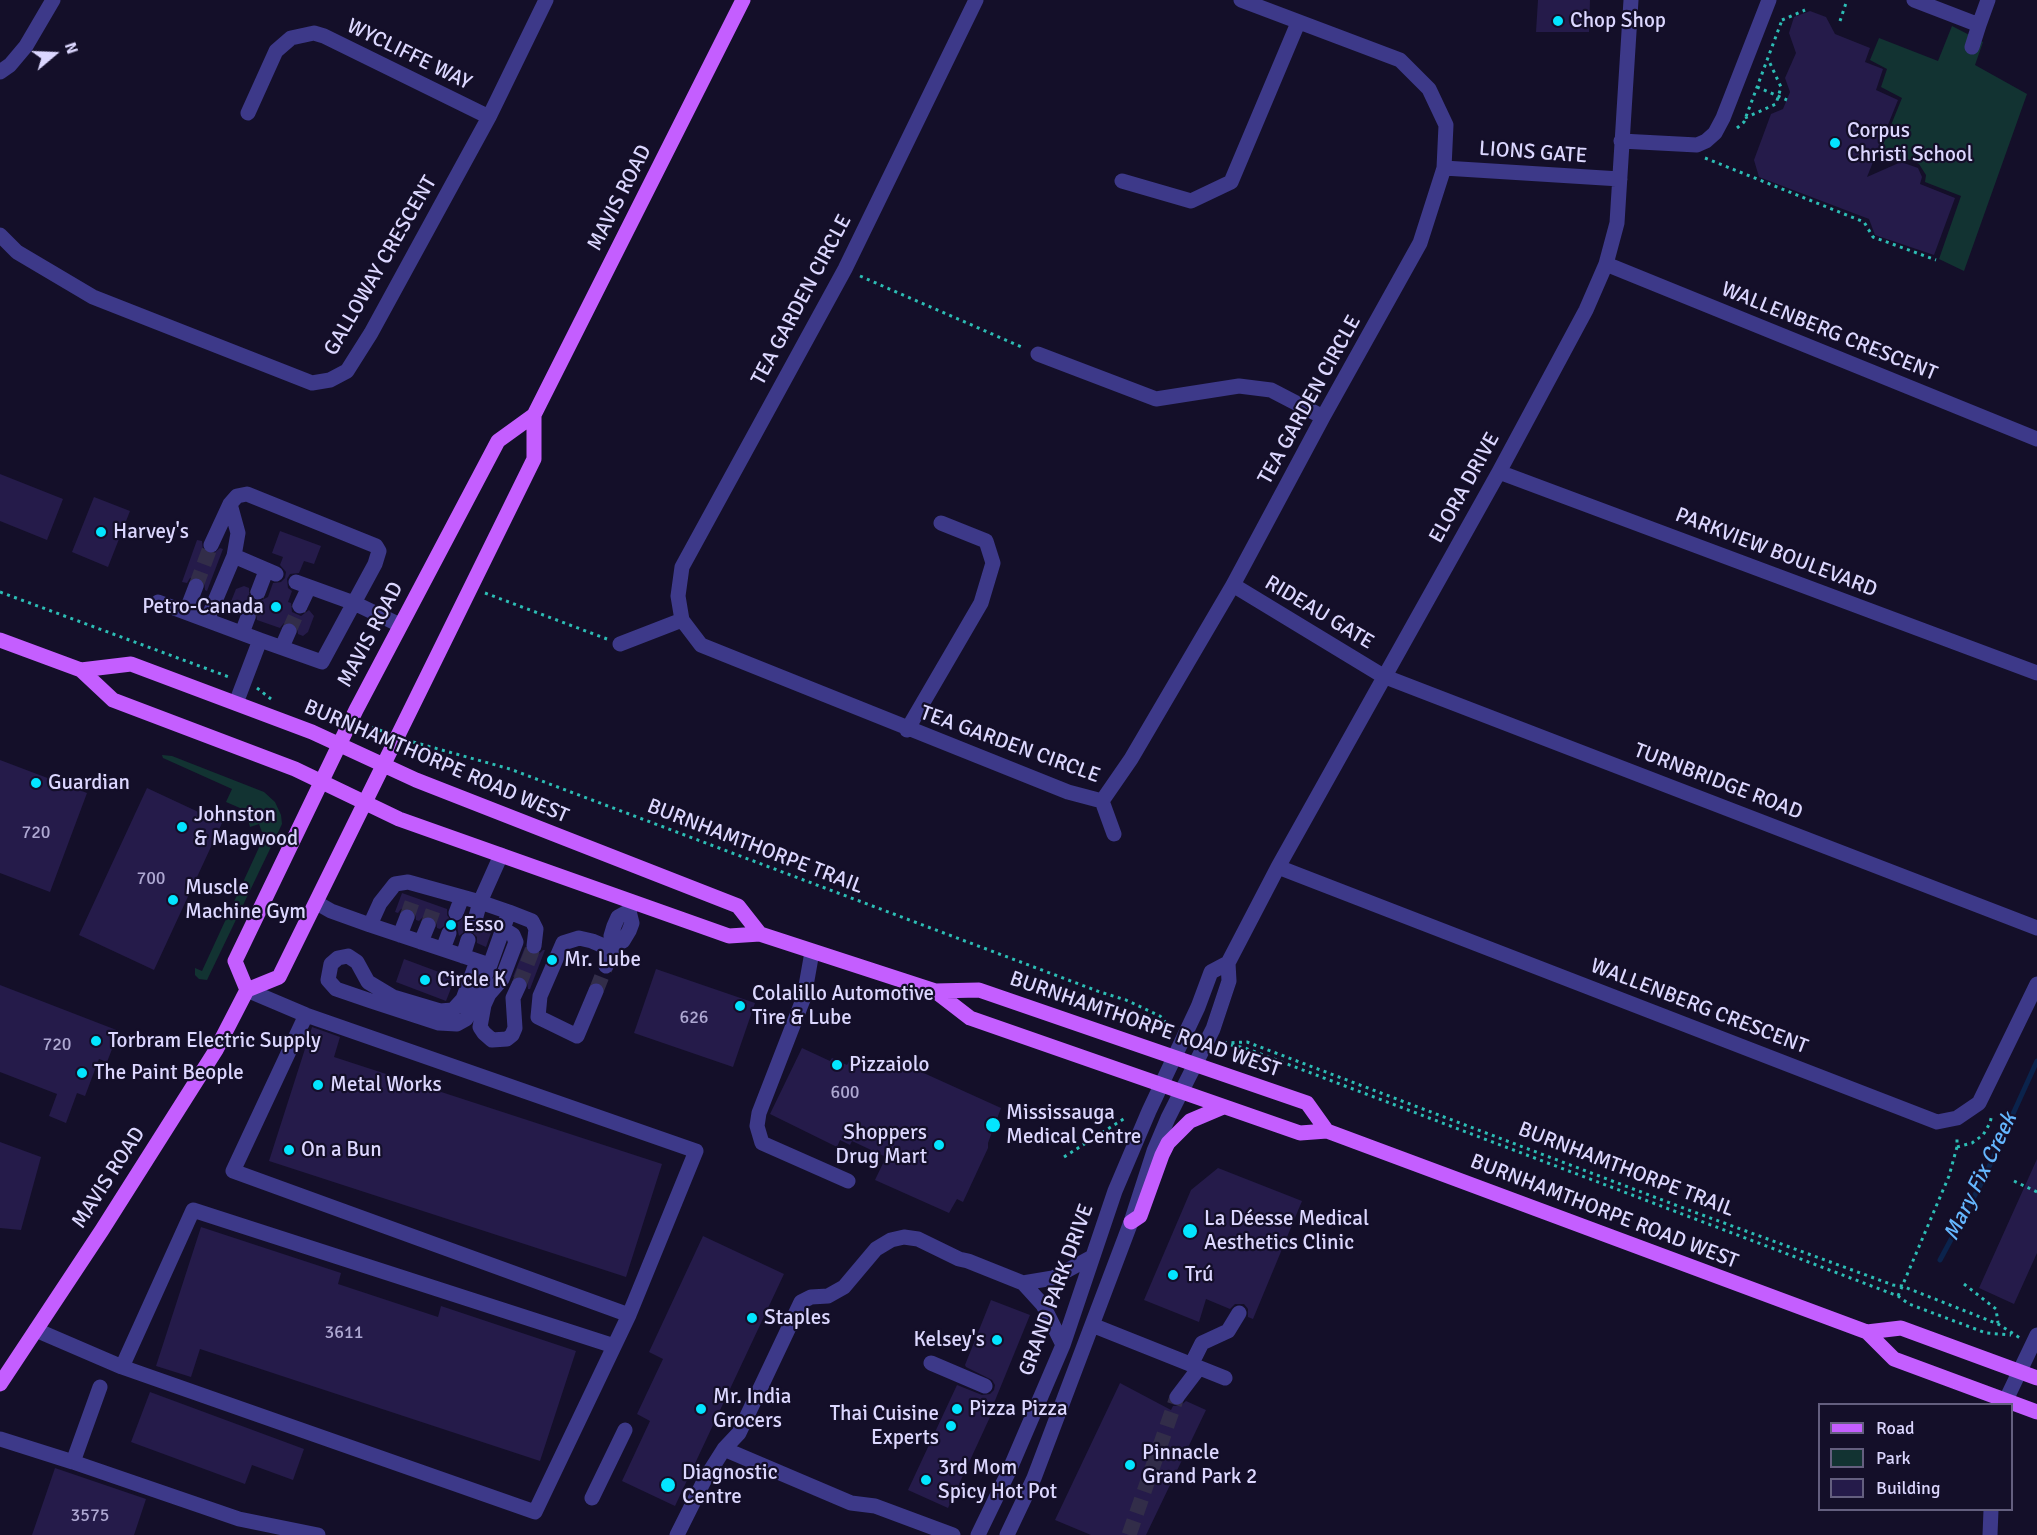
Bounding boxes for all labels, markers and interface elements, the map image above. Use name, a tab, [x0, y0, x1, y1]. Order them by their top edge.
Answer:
place label: Chop Shop	[1570, 8, 1666, 34]
street label: WYCLIFFE WAY	[343, 14, 475, 96]
marker: Chop Shop	[1551, 14, 1565, 28]
north arrow	[24, 24, 84, 84]
text: N	[60, 40, 82, 57]
place label: Corpus Christi School	[1847, 118, 1973, 168]
marker: Corpus Christi School	[1828, 136, 1842, 150]
street label: LIONS GATE	[1478, 137, 1588, 169]
street label: MAVIS ROAD	[583, 141, 657, 255]
street label: GALLOWAY CRESCENT	[319, 172, 443, 360]
street label: TEA GARDEN CIRCLE	[746, 210, 858, 390]
street label: WALLENBERG CRESCENT	[1717, 277, 1941, 387]
street label: TEA GARDEN CIRCLE	[1253, 311, 1367, 489]
street label: ELORA DRIVE	[1424, 428, 1506, 548]
street label: PARKVIEW BOULEVARD	[1671, 503, 1881, 603]
place label: Harvey's	[113, 519, 189, 545]
marker: Harvey's	[94, 525, 108, 539]
street label: RIDEAU GATE	[1260, 571, 1378, 655]
street label: MAVIS ROAD	[333, 578, 409, 692]
place label: Petro-Canada	[142, 594, 264, 620]
marker: Petro-Canada	[269, 600, 283, 614]
street label: BURNHAMTHORPE ROAD WEST	[300, 695, 572, 829]
street label: TEA GARDEN CIRCLE	[917, 701, 1103, 789]
street label: TURNBRIDGE ROAD	[1630, 738, 1806, 826]
place label: Guardian	[48, 770, 130, 796]
marker: Guardian	[29, 776, 43, 790]
street label: BURNHAMTHORPE TRAIL	[643, 794, 867, 900]
place label: Johnston & Magwood	[194, 802, 298, 852]
marker: Johnston & Magwood	[175, 820, 189, 834]
house number: 720	[21, 822, 51, 844]
house number: 700	[136, 868, 166, 890]
place label: Muscle Machine Gym	[185, 875, 306, 925]
marker: Muscle Machine Gym	[166, 893, 180, 907]
place label: Esso	[463, 912, 504, 938]
marker: Esso	[444, 918, 458, 932]
place label: Mr. Lube	[564, 947, 641, 973]
marker: Mr. Lube	[545, 953, 559, 967]
street label: WALLENBERG CRESCENT	[1587, 954, 1811, 1060]
place label: Circle K	[437, 967, 506, 993]
street label: BURNHAMTHORPE ROAD WEST	[1006, 967, 1284, 1083]
marker: Circle K	[418, 973, 432, 987]
place label: Colalillo Automotive Tire & Lube	[752, 981, 934, 1031]
marker: Colalillo Automotive Tire & Lube	[733, 999, 747, 1013]
house number: 626	[679, 1007, 709, 1029]
place label: Torbram Electric Supply	[108, 1028, 321, 1054]
house number: 720	[42, 1034, 72, 1056]
marker: Torbram Electric Supply	[89, 1034, 103, 1048]
place label: Pizzaiolo	[849, 1052, 930, 1078]
marker: Pizzaiolo	[830, 1058, 844, 1072]
place label: The Paint Beople	[94, 1060, 244, 1086]
marker: The Paint Beople	[75, 1066, 89, 1080]
place label: Metal Works	[330, 1072, 442, 1098]
marker: Metal Works	[311, 1078, 325, 1092]
house number: 600	[830, 1082, 860, 1104]
place label: Mississauga Medical Centre	[1006, 1100, 1141, 1150]
water label: Mary Fix Creek	[1939, 1109, 2023, 1245]
marker: Mississauga Medical Centre	[984, 1116, 1002, 1134]
street label: BURNHAMTHORPE TRAIL	[1514, 1117, 1738, 1223]
place label: Shoppers Drug Mart	[835, 1120, 927, 1170]
street label: MAVIS ROAD	[67, 1123, 151, 1233]
place label: On a Bun	[301, 1137, 382, 1163]
marker: Shoppers Drug Mart	[932, 1138, 946, 1152]
marker: On a Bun	[282, 1143, 296, 1157]
street label: BURNHAMTHORPE ROAD WEST	[1467, 1149, 1741, 1275]
street label: GRAND PARK DRIVE	[1014, 1201, 1100, 1379]
place label: La Déesse Medical Aesthetics Clinic	[1204, 1206, 1369, 1256]
marker: La Déesse Medical Aesthetics Clinic	[1181, 1222, 1199, 1240]
place label: Trú	[1185, 1262, 1214, 1288]
marker: Trú	[1166, 1268, 1180, 1282]
place label: Staples	[764, 1305, 830, 1331]
marker: Staples	[745, 1311, 759, 1325]
house number: 3611	[325, 1322, 363, 1344]
place label: Kelsey's	[913, 1327, 985, 1353]
marker: Kelsey's	[990, 1333, 1004, 1347]
place label: Mr. India Grocers	[713, 1384, 791, 1434]
place label: Pizza Pizza	[969, 1396, 1068, 1422]
place label: Thai Cuisine Experts	[830, 1401, 939, 1451]
marker: Mr. India Grocers	[694, 1402, 708, 1416]
marker: Pizza Pizza	[950, 1402, 964, 1416]
legend	[1818, 1403, 2013, 1511]
text: Road	[1876, 1417, 1915, 1439]
marker: Thai Cuisine Experts	[944, 1419, 958, 1433]
place label: Pinnacle Grand Park 2	[1142, 1440, 1257, 1490]
text: Park	[1876, 1447, 1911, 1469]
place label: 3rd Mom Spicy Hot Pot	[938, 1455, 1057, 1505]
marker: Pinnacle Grand Park 2	[1123, 1458, 1137, 1472]
place label: Diagnostic Centre	[682, 1460, 778, 1510]
marker: 3rd Mom Spicy Hot Pot	[919, 1473, 933, 1487]
marker: Diagnostic Centre	[659, 1476, 677, 1494]
text: Building	[1876, 1477, 1940, 1499]
house number: 3575	[71, 1505, 109, 1527]

